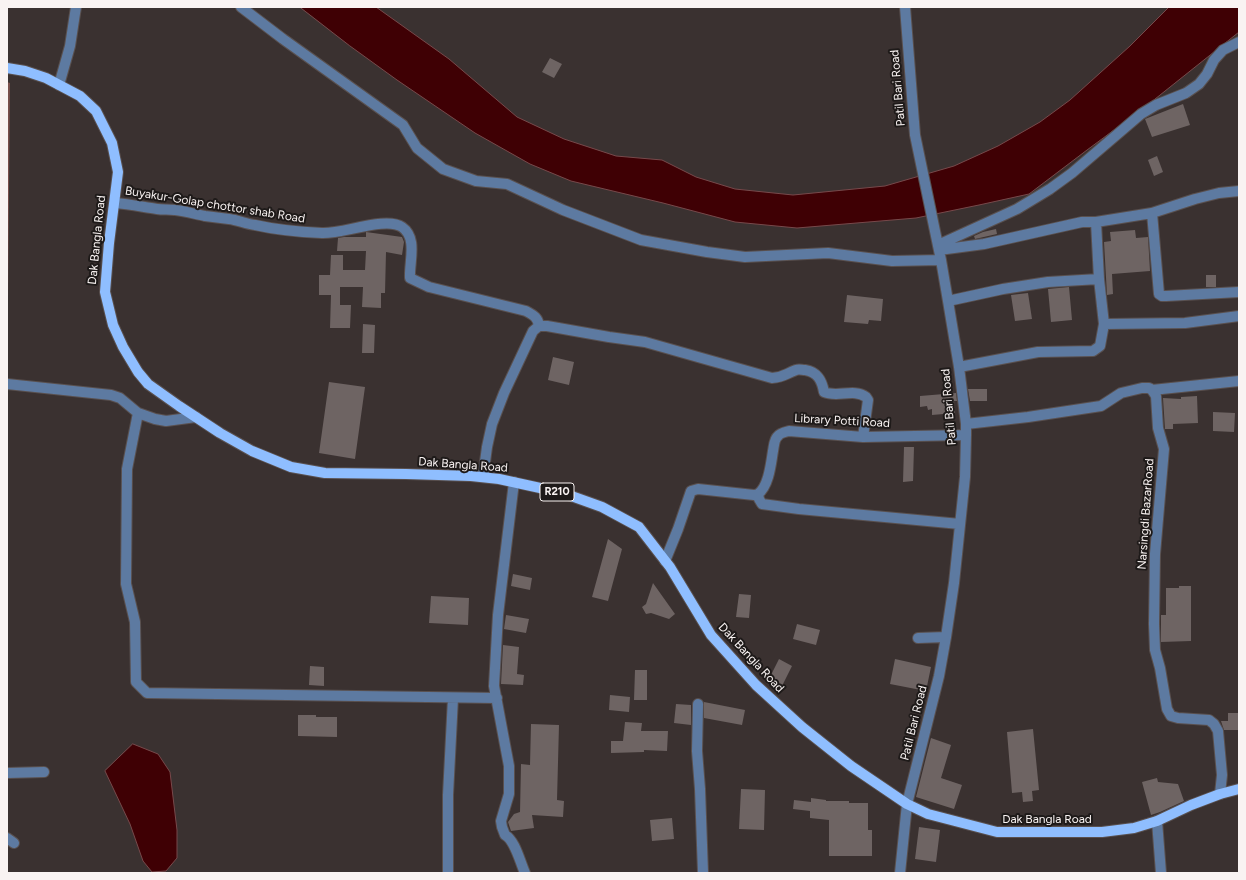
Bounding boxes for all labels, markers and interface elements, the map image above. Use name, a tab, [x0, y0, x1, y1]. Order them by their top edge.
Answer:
street label: Patil Bari Road	[887, 49, 909, 127]
street label: Buyakur-Golap chottor shab Road	[124, 184, 306, 226]
street label: Dak Bangla Road	[85, 195, 109, 285]
street label: Patil Bari Road	[938, 368, 960, 446]
street label: Library Potti Road	[794, 411, 890, 431]
street label: Dak Bangla Road	[418, 455, 508, 475]
street label: Narsingdi BazarRoad	[1135, 458, 1157, 570]
road number: R210	[540, 483, 574, 501]
street label: Dak Bangla Road	[715, 620, 787, 696]
street label: Patil Bari Road	[898, 684, 930, 762]
street label: Dak Bangla Road	[1002, 812, 1092, 826]

